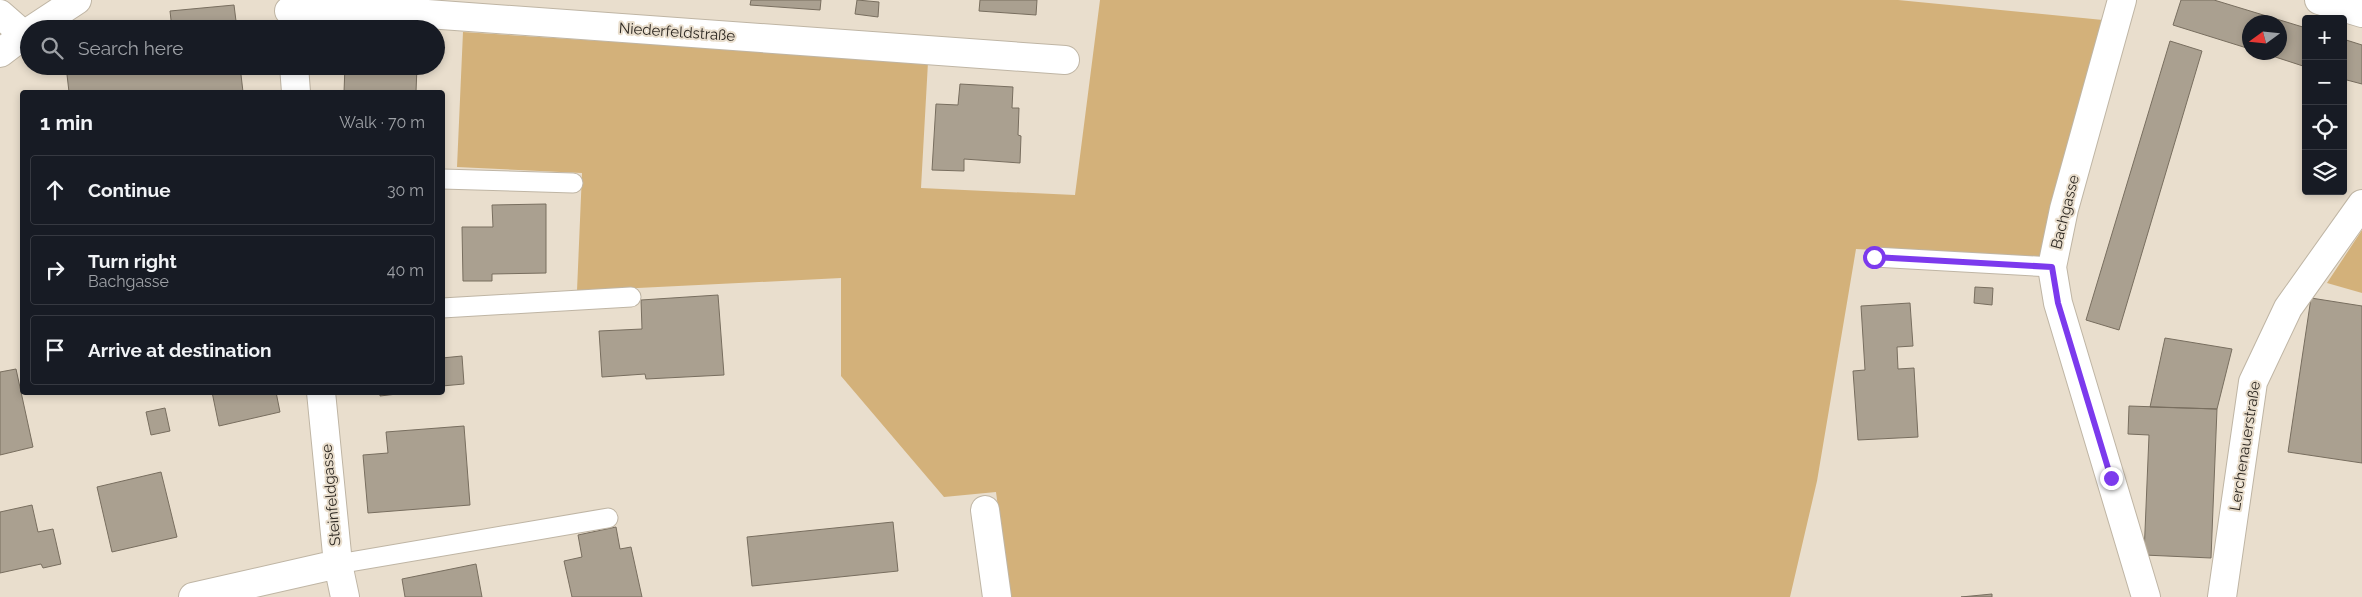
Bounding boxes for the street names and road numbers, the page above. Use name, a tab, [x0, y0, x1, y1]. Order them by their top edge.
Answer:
street label: Niederfeldstraße	[618, 19, 736, 45]
street label: Bachgasse	[2047, 173, 2083, 251]
street label: Lerchenauerstraße	[2226, 380, 2264, 512]
street label: Steinfeldgasse	[318, 443, 344, 547]

